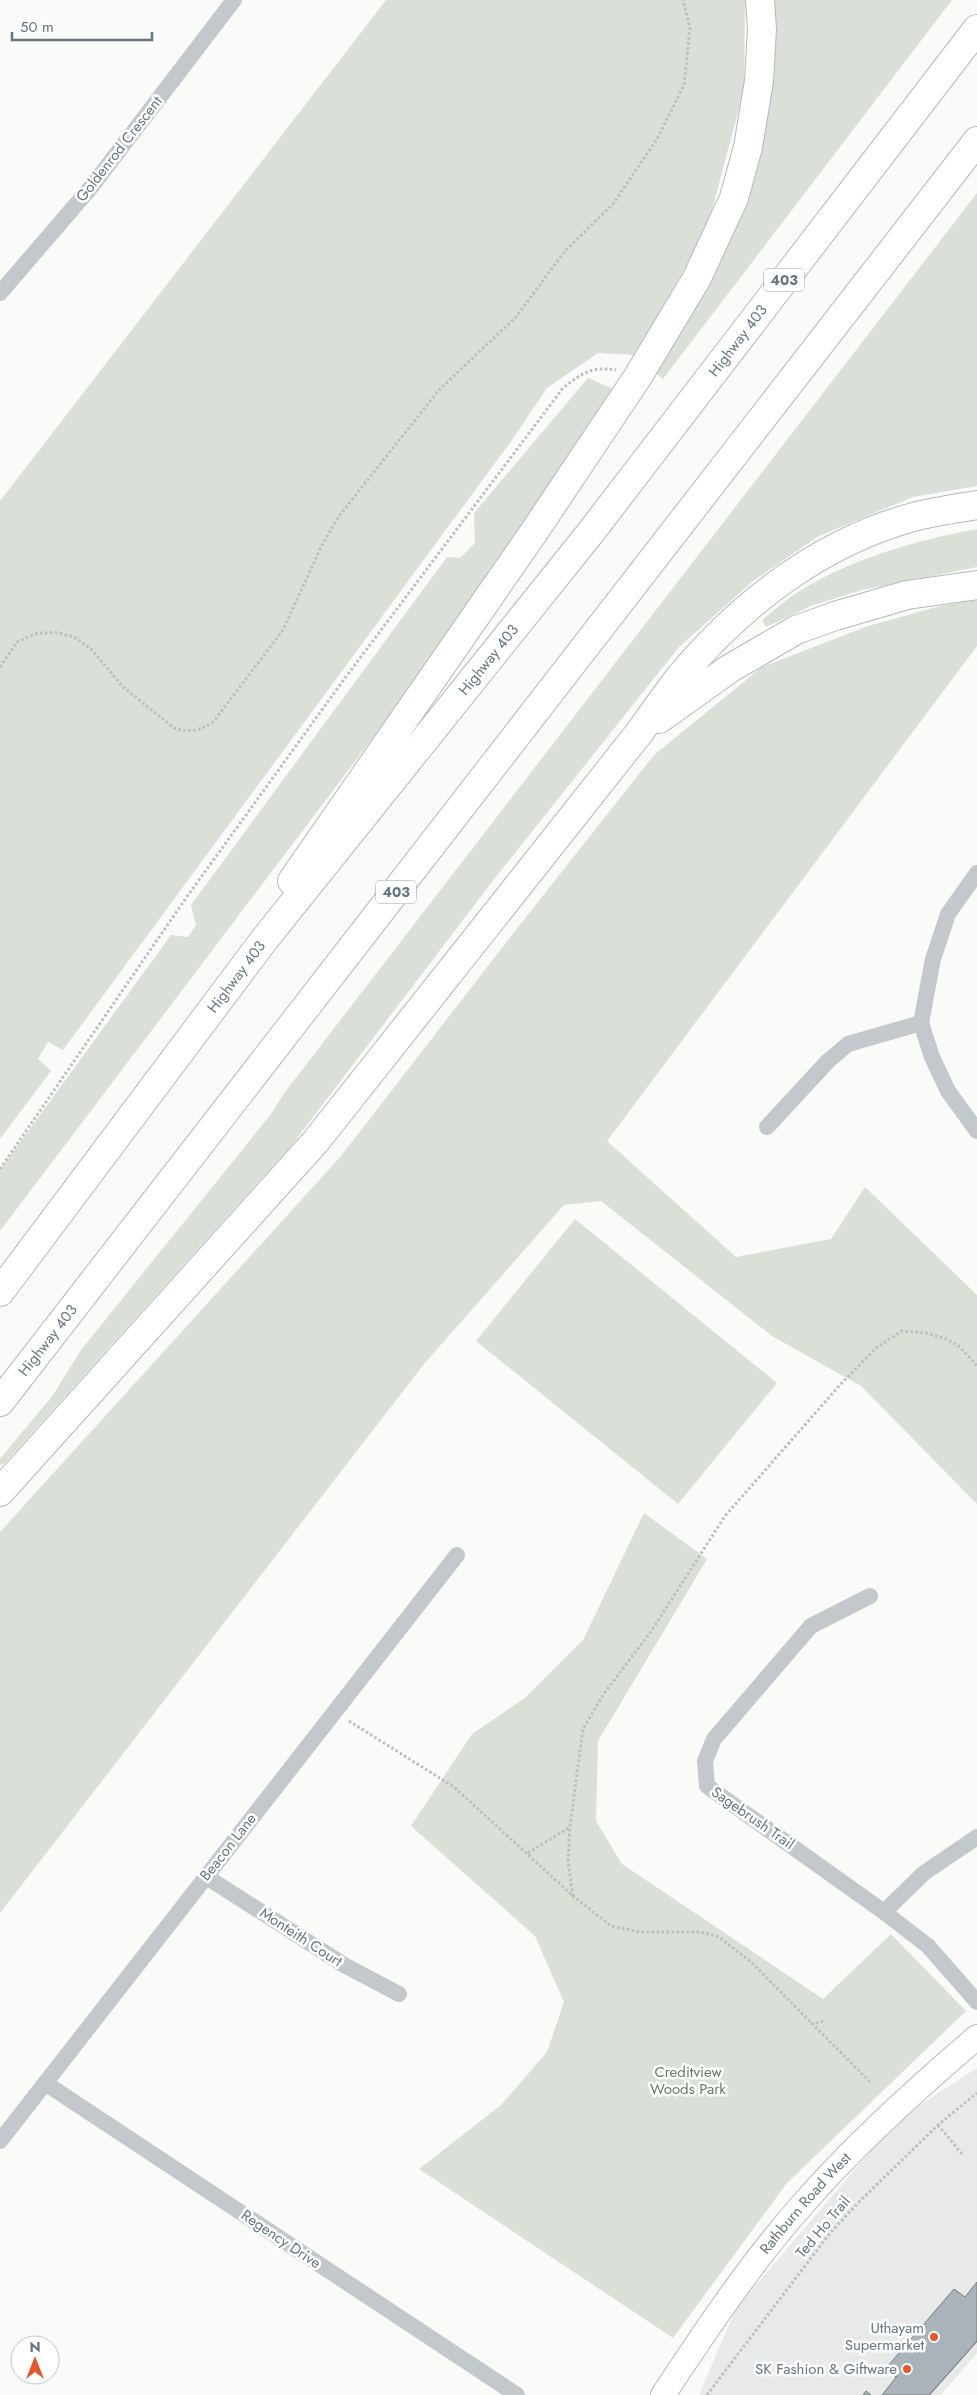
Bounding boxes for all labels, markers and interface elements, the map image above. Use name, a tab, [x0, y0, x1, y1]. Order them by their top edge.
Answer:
scale bar	[12, 10, 152, 42]
text: 50 m	[20, 16, 54, 38]
street label: Goldenrod Crescent	[71, 91, 168, 207]
road number: 403	[764, 268, 804, 292]
street label: Highway 403	[703, 300, 773, 381]
street label: Highway 403	[453, 620, 524, 700]
road number: 403	[376, 880, 416, 904]
street label: Highway 403	[202, 936, 271, 1018]
street label: Highway 403	[13, 1300, 83, 1381]
street label: Sagebrush Trail	[707, 1781, 799, 1855]
street label: Beacon Lane	[195, 1808, 262, 1886]
street label: Monteith Court	[255, 1902, 347, 1972]
park label: Creditview Woods Park	[650, 2061, 726, 2100]
street label: Rathburn Road West	[754, 2147, 856, 2259]
street label: Ted Ho Trail	[790, 2191, 856, 2263]
street label: Regency Drive	[237, 2204, 325, 2274]
place label: Uthayam Supermarket	[845, 2317, 924, 2356]
marker: Uthayam Supermarket	[928, 2331, 940, 2343]
north arrow	[10, 2335, 60, 2385]
text: N	[29, 2337, 41, 2357]
place label: SK Fashion & Giftware	[755, 2358, 897, 2380]
marker: SK Fashion & Giftware	[901, 2363, 913, 2375]

